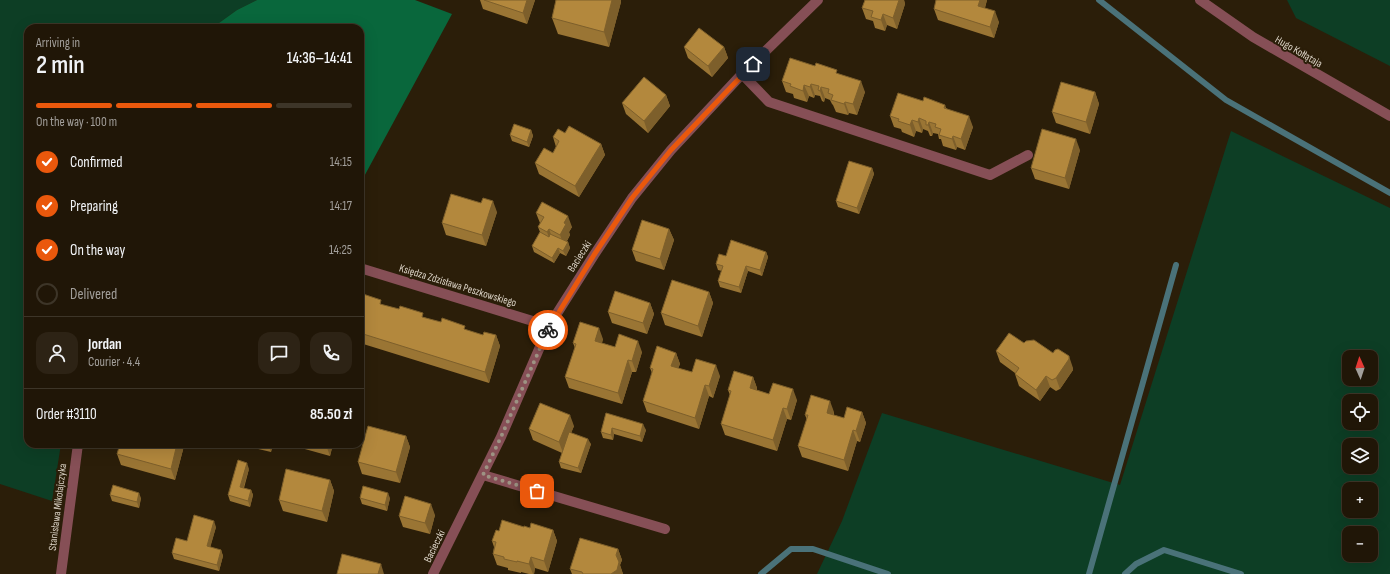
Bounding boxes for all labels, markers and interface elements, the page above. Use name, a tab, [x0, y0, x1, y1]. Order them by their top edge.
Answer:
street label: Hugo Kołłątaja	[1273, 33, 1325, 70]
text: Arriving in	[36, 35, 80, 51]
pin	[736, 47, 770, 81]
text: 14:36–14:41	[287, 49, 352, 68]
text: 2 min	[36, 50, 85, 81]
icon: home	[742, 53, 764, 75]
text: On the way · 100 m	[36, 114, 117, 130]
icon: check	[36, 151, 58, 173]
text: Confirmed	[70, 153, 123, 172]
text: 14:15	[330, 154, 352, 170]
icon: check	[36, 195, 58, 217]
text: Preparing	[70, 197, 118, 216]
text: 14:17	[330, 198, 352, 214]
street label: Bacieczki	[565, 238, 594, 274]
icon: check	[36, 239, 58, 261]
text: On the way	[70, 241, 125, 260]
text: 14:25	[329, 242, 352, 258]
street label: Księdza Zdzisława Peszkowskiego	[398, 261, 518, 310]
text: Delivered	[70, 285, 117, 304]
courier	[528, 310, 568, 350]
icon: bike	[537, 319, 559, 341]
button: person	[36, 332, 78, 374]
button: chat	[258, 332, 300, 374]
button: phone	[310, 332, 352, 374]
text: Jordan	[88, 335, 122, 354]
north arrow	[1342, 350, 1378, 386]
map controls	[1342, 350, 1378, 562]
text: Courier · 4.4	[88, 354, 140, 370]
button: locate	[1342, 394, 1378, 430]
text: Order #3110	[36, 405, 97, 424]
text: 85.50 zł	[310, 405, 352, 424]
button: layers	[1342, 438, 1378, 474]
street label: Stanisława Mikołajczyka	[46, 463, 69, 551]
pin	[520, 474, 554, 508]
icon: bag	[526, 480, 548, 502]
button: +	[1342, 482, 1378, 518]
button: −	[1342, 526, 1378, 562]
street label: Bacieczki	[421, 528, 448, 565]

